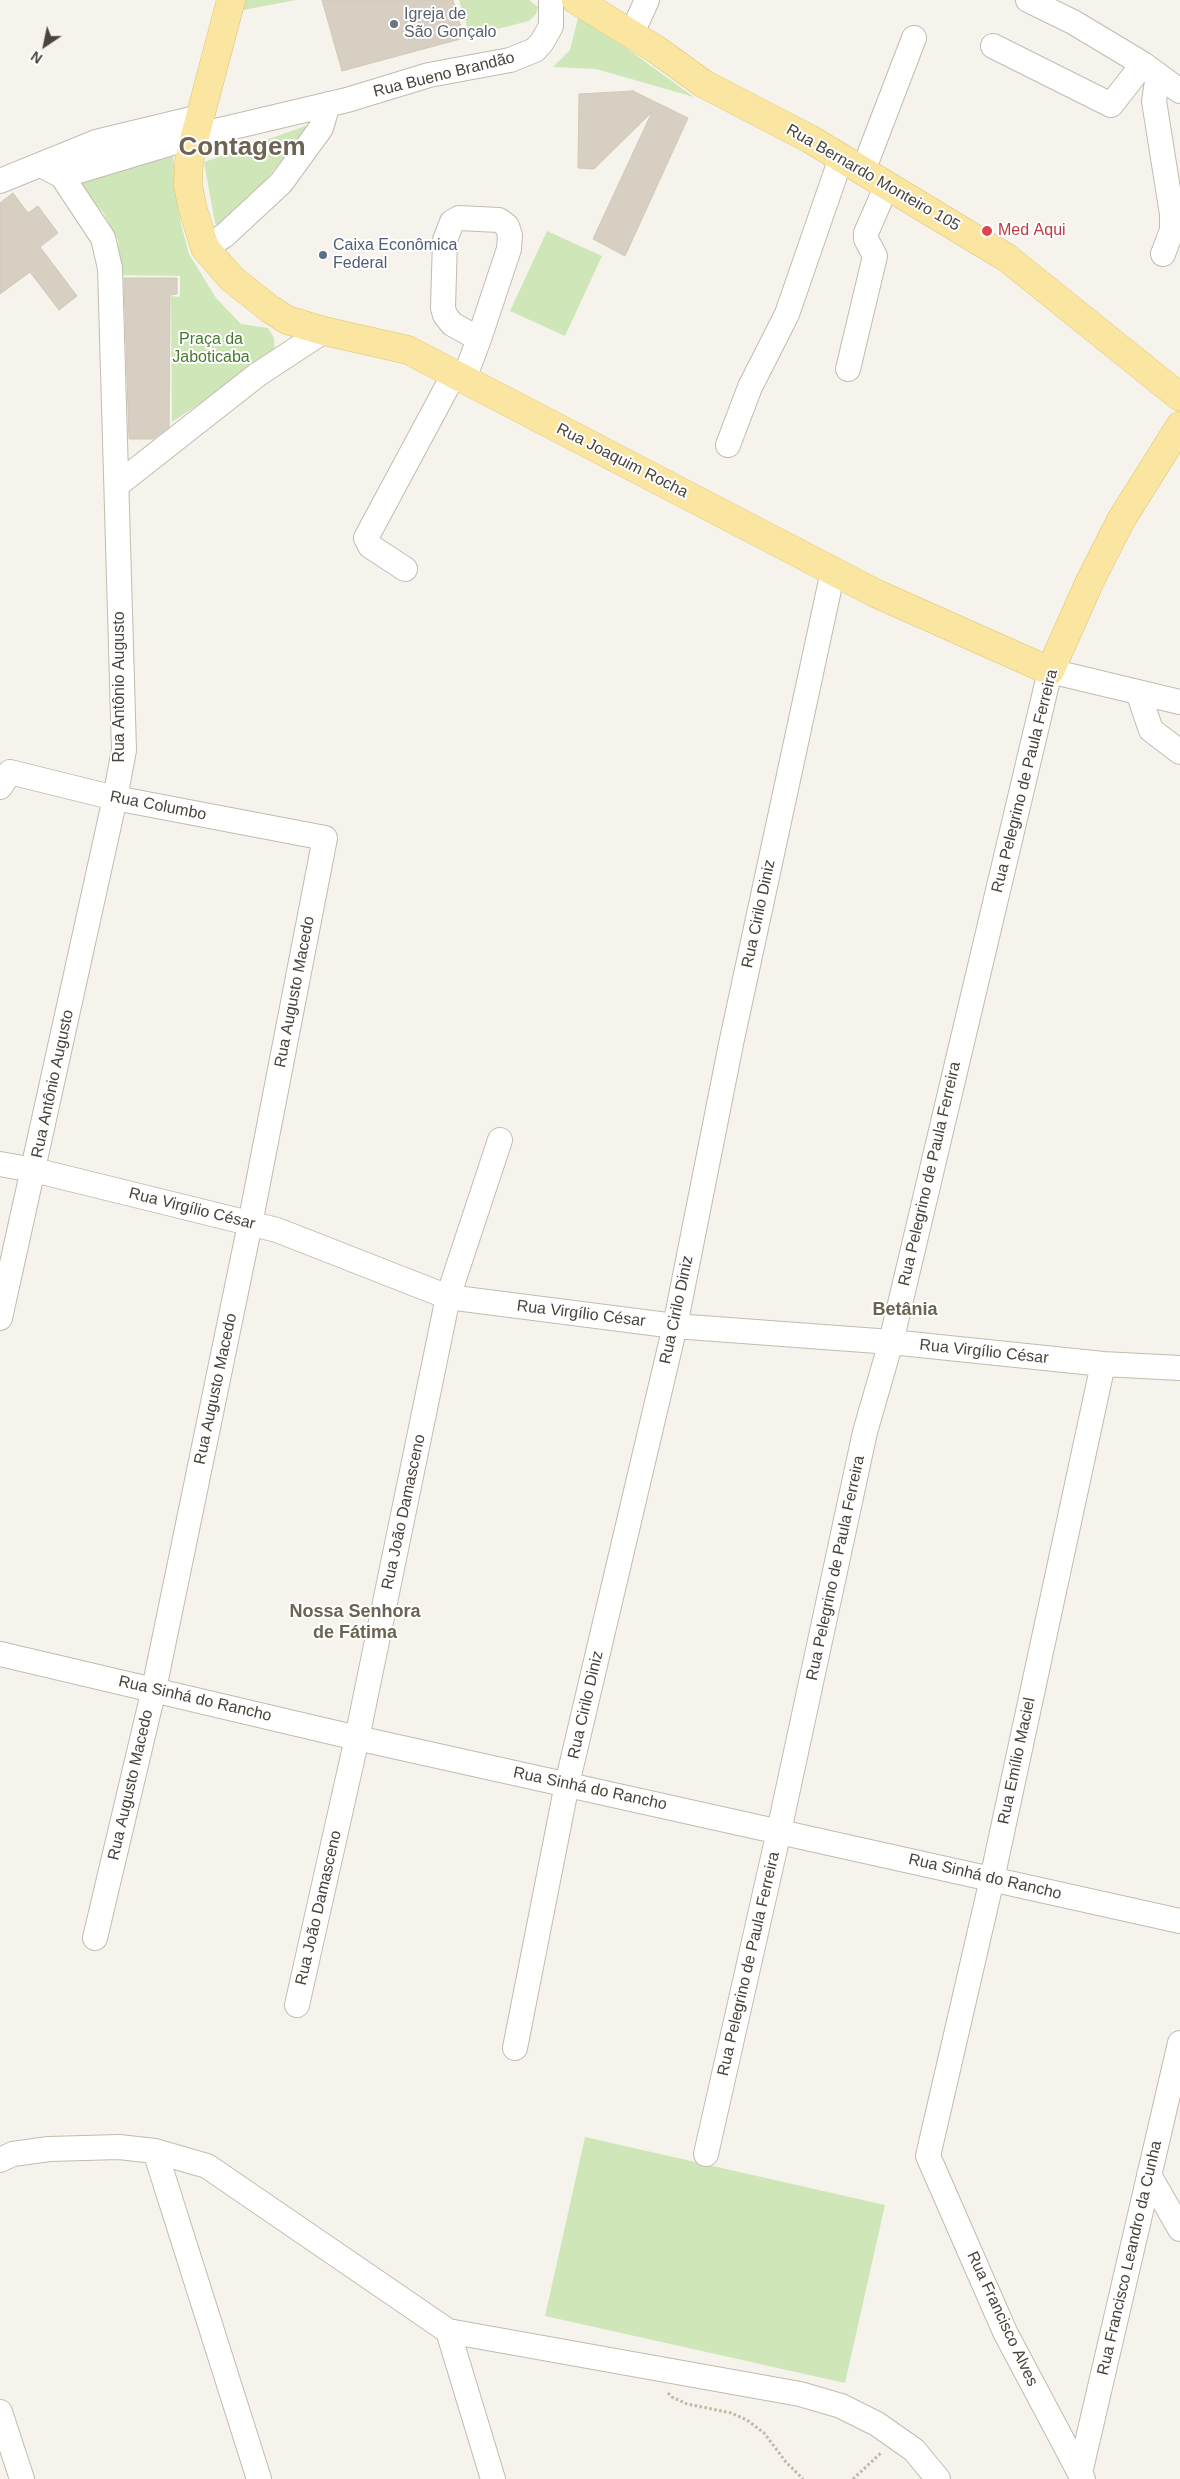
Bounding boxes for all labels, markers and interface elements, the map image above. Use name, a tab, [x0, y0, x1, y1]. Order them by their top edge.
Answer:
place label: Igreja de São Gonçalo	[404, 5, 497, 43]
marker: Igreja de São Gonçalo	[388, 18, 400, 30]
north arrow	[20, 20, 70, 70]
text: N	[28, 48, 45, 67]
street label: Rua Bueno Brandão	[371, 48, 517, 102]
street label: Rua Bernardo Monteiro 105	[783, 120, 963, 236]
district label: Contagem	[178, 132, 306, 164]
place label: Med Aqui	[998, 221, 1066, 241]
marker: Med Aqui	[980, 224, 994, 238]
place label: Caixa Econômica Federal	[333, 236, 458, 274]
marker: Caixa Econômica Federal	[317, 249, 329, 261]
park label: Praça da Jaboticaba	[172, 330, 250, 368]
street label: Rua Joaquim Rocha	[553, 420, 691, 502]
street label: Rua Antônio Augusto	[110, 611, 130, 763]
street label: Rua Pelegrino de Paula Ferreira	[988, 667, 1062, 895]
street label: Rua Columbo	[108, 787, 208, 825]
street label: Rua Cirilo Diniz	[738, 858, 780, 970]
street label: Rua Augusto Macedo	[271, 915, 319, 1069]
street label: Rua Antônio Augusto	[28, 1008, 78, 1160]
street label: Rua Pelegrino de Paula Ferreira	[895, 1060, 965, 1288]
street label: Rua Virgílio César	[127, 1184, 257, 1234]
street label: Rua Cirilo Diniz	[656, 1254, 698, 1366]
street label: Rua Virgílio César	[516, 1297, 646, 1331]
district label: Betânia	[872, 1299, 938, 1321]
street label: Rua Augusto Macedo	[191, 1312, 241, 1466]
street label: Rua Virgílio César	[919, 1336, 1049, 1368]
street label: Rua João Damasceno	[378, 1433, 430, 1591]
street label: Rua Pelegrino de Paula Ferreira	[803, 1454, 869, 1682]
district label: Nossa Senhora de Fátima	[289, 1601, 421, 1644]
street label: Rua Cirilo Diniz	[564, 1649, 608, 1761]
street label: Rua Sinhá do Rancho	[117, 1672, 273, 1726]
street label: Rua Emílio Maciel	[994, 1696, 1040, 1826]
street label: Rua Augusto Macedo	[104, 1708, 158, 1862]
street label: Rua Sinhá do Rancho	[511, 1763, 669, 1815]
street label: Rua João Damasceno	[292, 1829, 346, 1987]
street label: Rua Pelegrino de Paula Ferreira	[714, 1850, 784, 2078]
street label: Rua Sinhá do Rancho	[907, 1850, 1063, 1904]
street label: Rua Francisco Leandro da Cunha	[1094, 2139, 1166, 2377]
street label: Rua Francisco Alves	[962, 2248, 1042, 2390]

